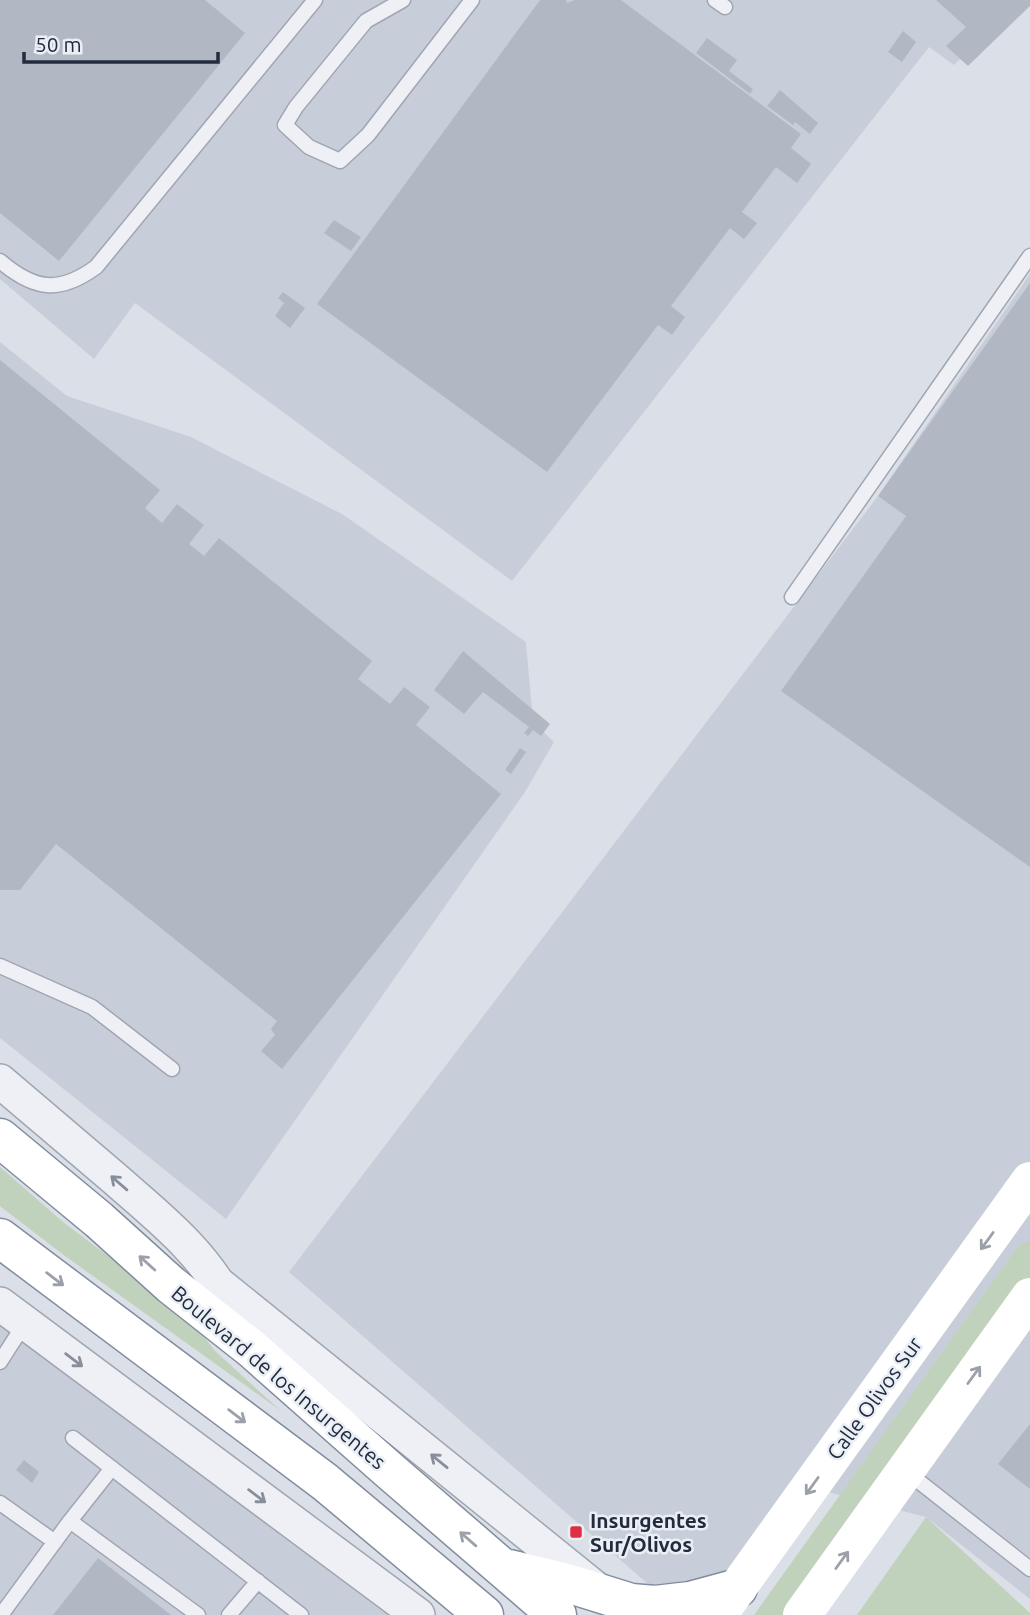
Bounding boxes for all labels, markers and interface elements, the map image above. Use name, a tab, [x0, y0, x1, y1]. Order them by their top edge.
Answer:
scale bar	[24, 21, 219, 65]
text: 50 m	[35, 32, 82, 56]
one-way arrow	[111, 1175, 129, 1191]
one-way arrow	[980, 1231, 994, 1250]
one-way arrow	[138, 1255, 156, 1271]
one-way arrow	[45, 1272, 64, 1287]
street label: Boulevard de los Insurgentes	[167, 1280, 391, 1474]
street label: Calle Olivos Sur	[822, 1332, 926, 1464]
one-way arrow	[64, 1353, 83, 1367]
one-way arrow	[967, 1366, 981, 1385]
one-way arrow	[227, 1408, 246, 1423]
one-way arrow	[430, 1454, 448, 1469]
one-way arrow	[804, 1476, 819, 1495]
one-way arrow	[247, 1488, 266, 1503]
place label: Insurgentes Sur/Olivos	[590, 1508, 707, 1556]
marker: Insurgentes Sur/Olivos	[568, 1524, 584, 1540]
one-way arrow	[459, 1531, 477, 1547]
one-way arrow	[834, 1551, 849, 1570]

